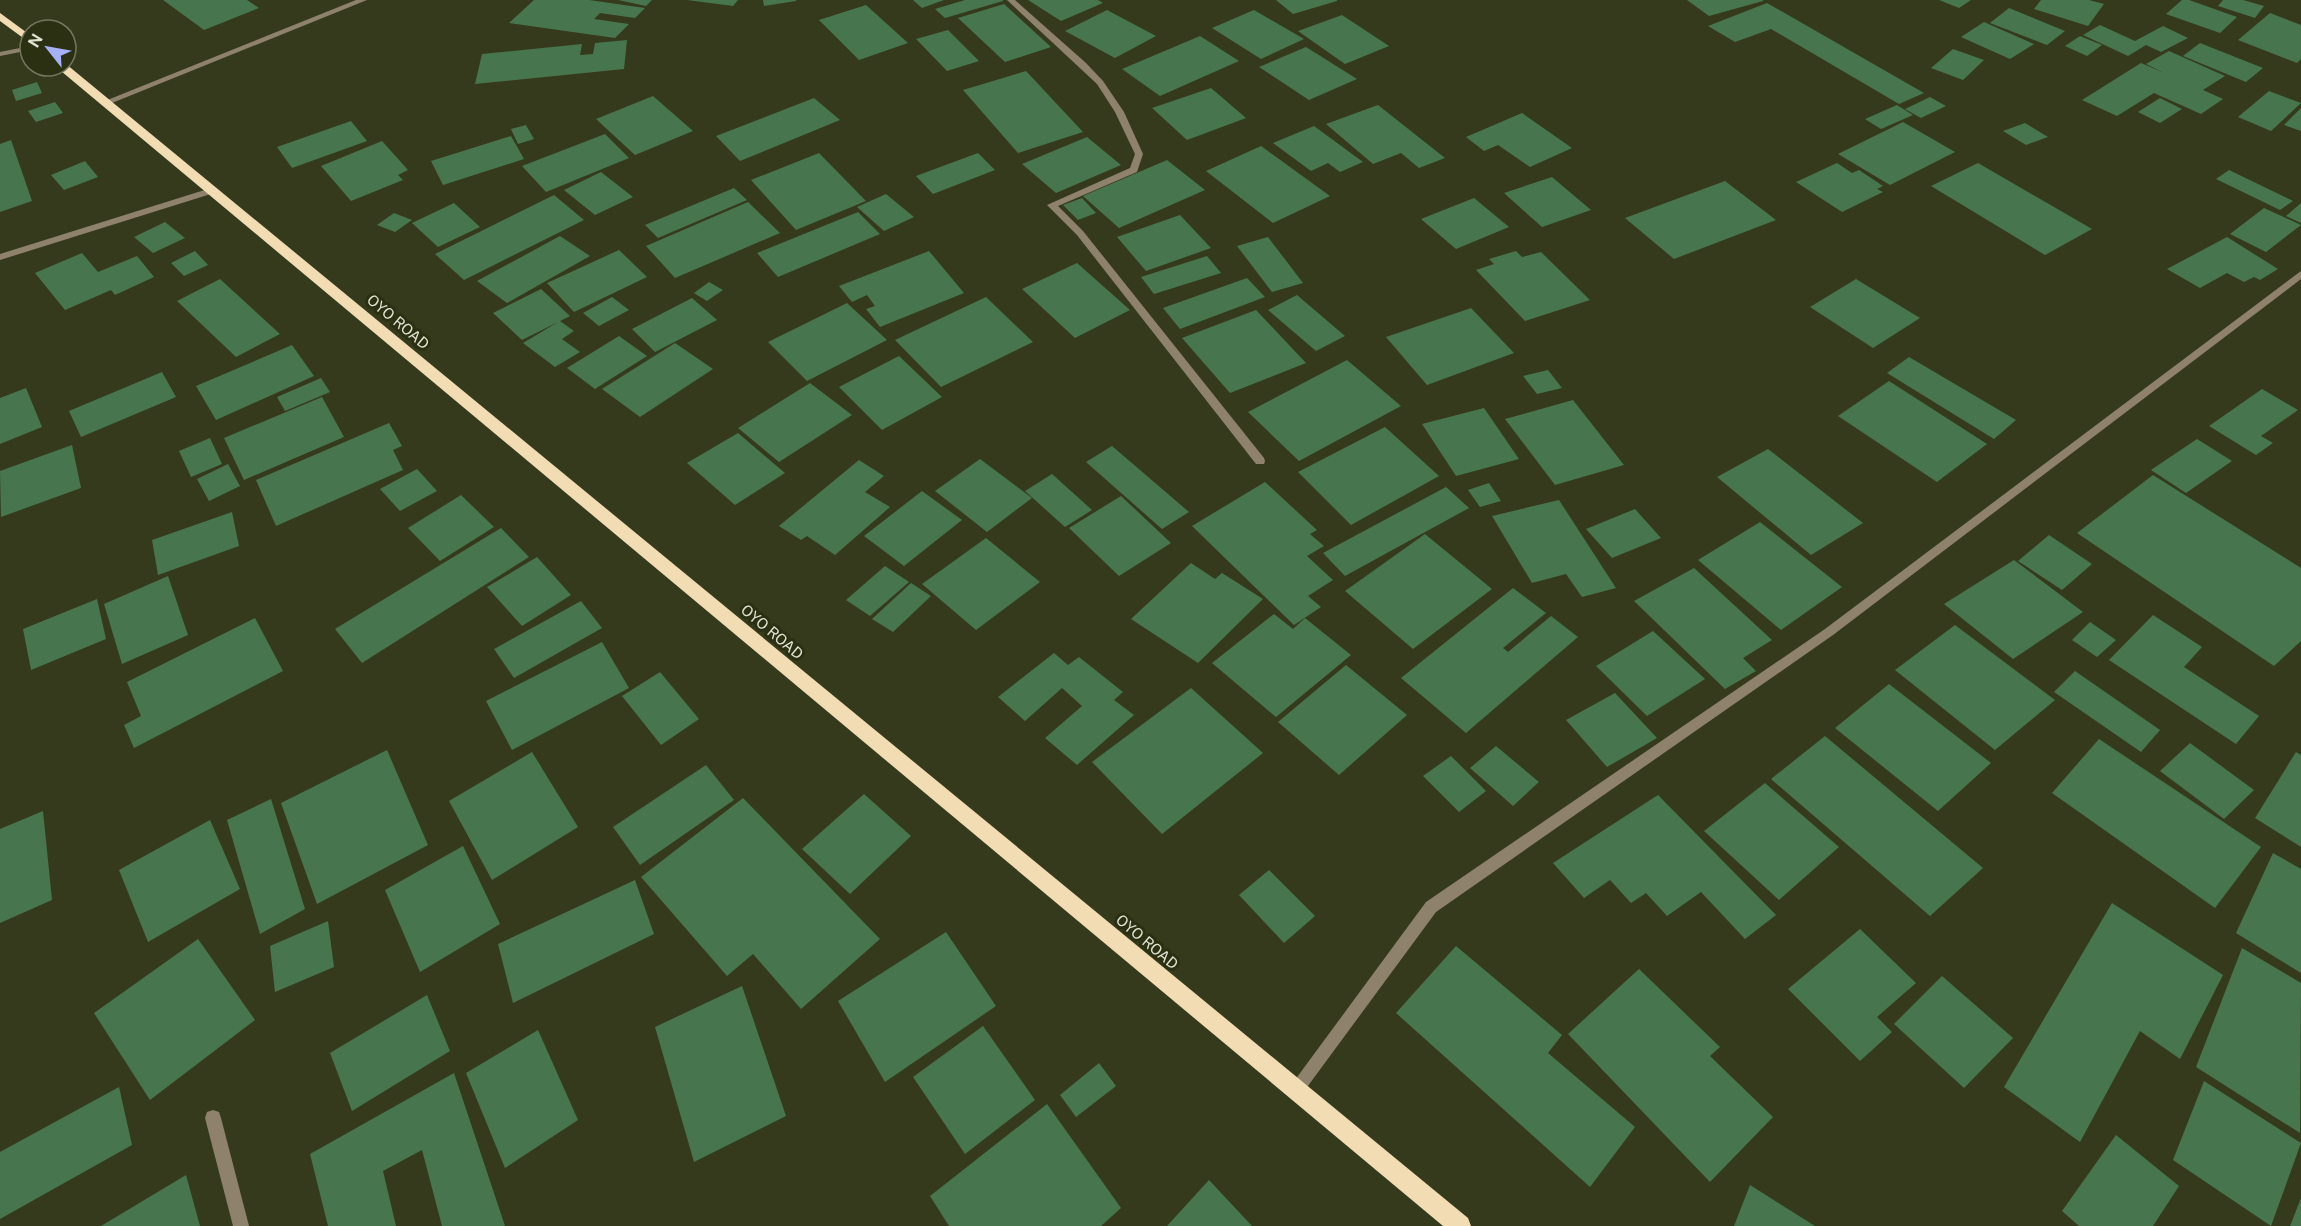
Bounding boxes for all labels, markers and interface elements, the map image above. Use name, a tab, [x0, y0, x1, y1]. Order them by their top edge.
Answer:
north arrow	[18, 18, 78, 78]
text: N	[24, 30, 47, 51]
street label: OYO ROAD	[364, 291, 433, 352]
street label: OYO ROAD	[738, 601, 807, 662]
street label: OYO ROAD	[1113, 911, 1182, 972]

